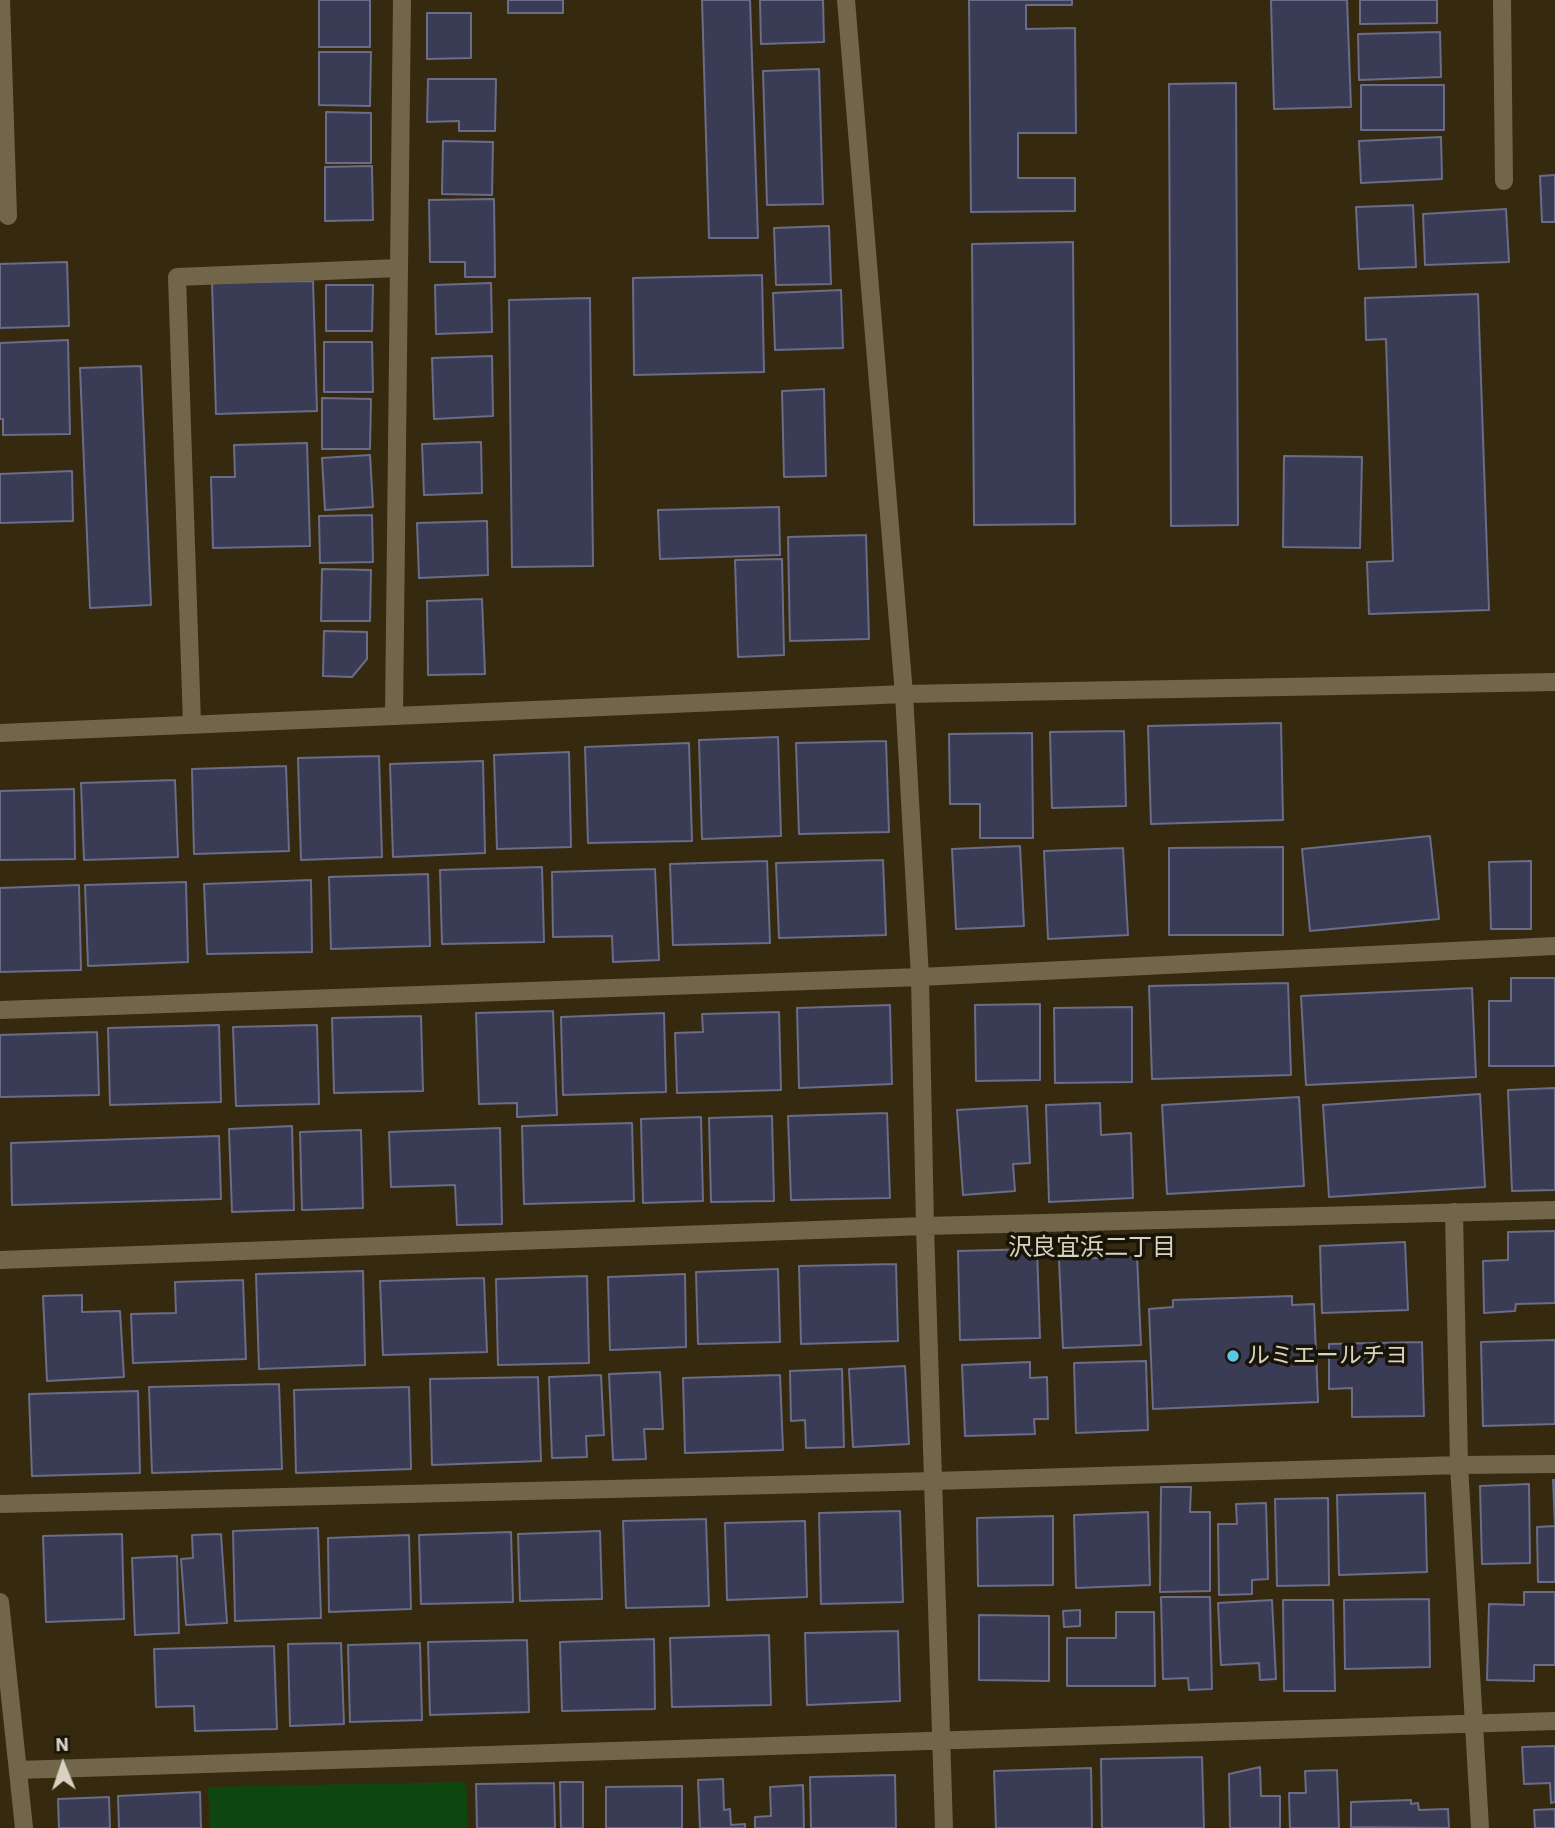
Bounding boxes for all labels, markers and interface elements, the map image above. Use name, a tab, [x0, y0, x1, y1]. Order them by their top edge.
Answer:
district label: 沢良宜浜二丁目	[1008, 1234, 1176, 1262]
place label: ルミエールチヨ	[1247, 1342, 1408, 1370]
marker: ルミエールチヨ	[1225, 1348, 1241, 1364]
north arrow	[28, 1730, 98, 1800]
text: N	[55, 1732, 70, 1756]

